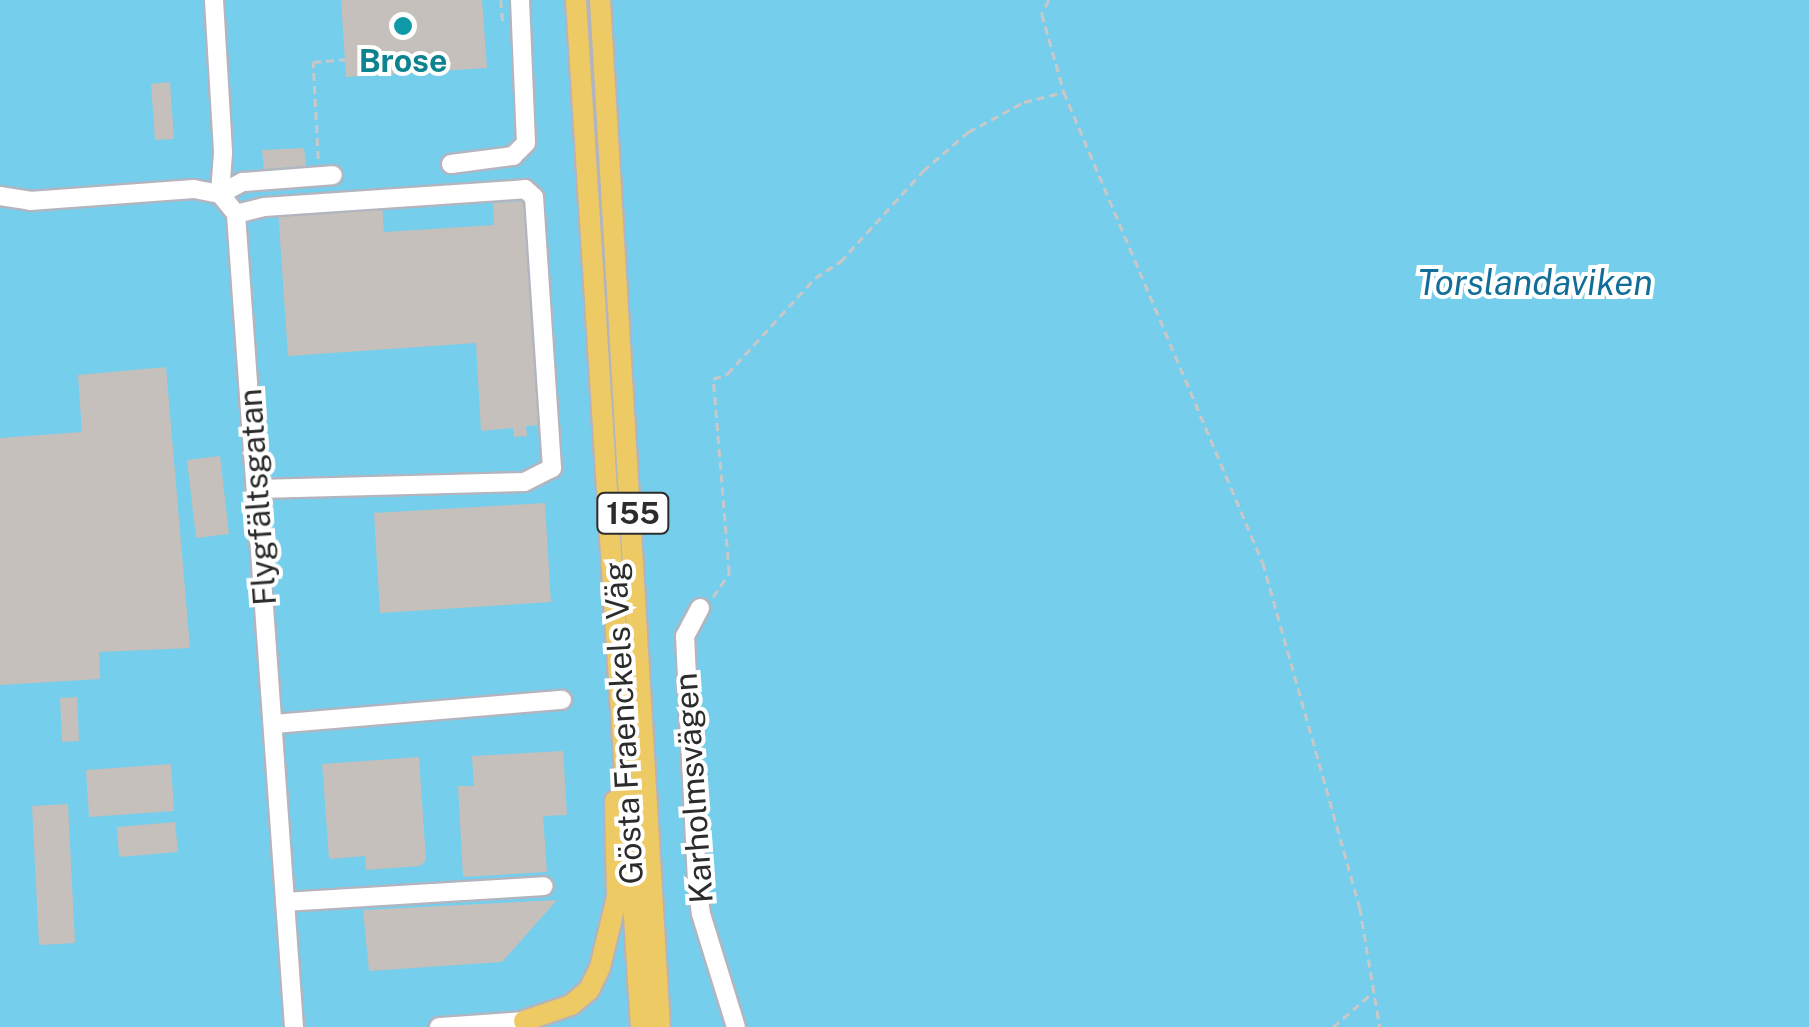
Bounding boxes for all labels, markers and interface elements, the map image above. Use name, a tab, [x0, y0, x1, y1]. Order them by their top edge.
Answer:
marker: Brose	[392, 15, 414, 37]
place label: Brose	[359, 42, 447, 80]
water label: Torslandaviken	[1417, 262, 1653, 304]
street label: Flygfältsgatan	[231, 387, 285, 607]
road number: 155	[596, 488, 670, 538]
street label: Gösta Fraenckels Väg	[596, 560, 652, 886]
street label: Karholmsvägen	[667, 671, 721, 905]

